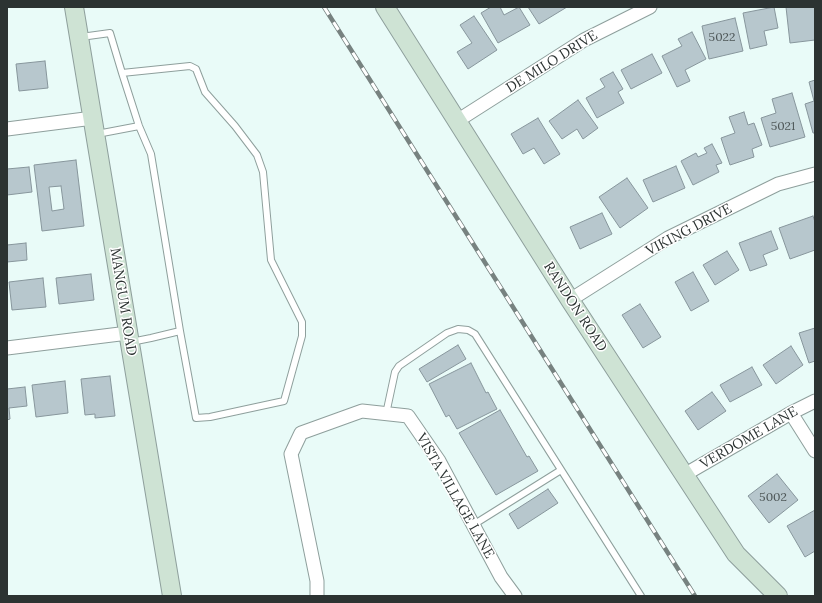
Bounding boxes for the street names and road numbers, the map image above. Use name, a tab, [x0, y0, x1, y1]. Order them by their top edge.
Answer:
street label: DE MILO DRIVE	[503, 27, 601, 97]
street label: VIKING DRIVE	[643, 200, 735, 260]
street label: MANGUM ROAD	[106, 247, 140, 357]
street label: RANDON ROAD	[540, 259, 610, 355]
street label: VERDOME LANE	[697, 403, 801, 473]
street label: VISTA VILLAGE LANE	[412, 431, 498, 561]

